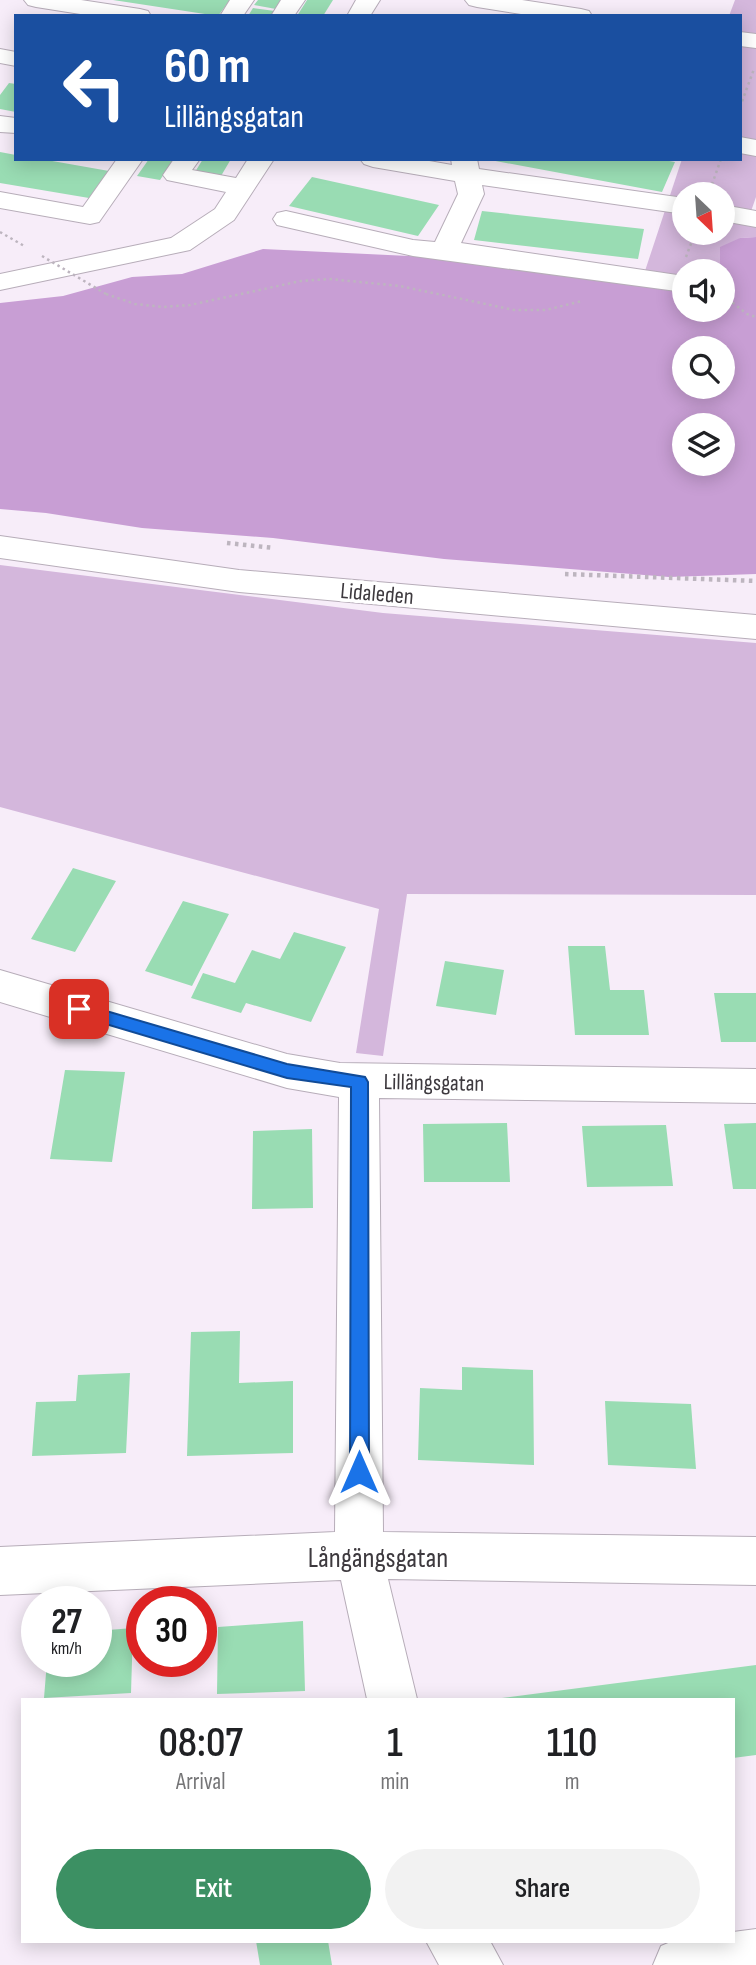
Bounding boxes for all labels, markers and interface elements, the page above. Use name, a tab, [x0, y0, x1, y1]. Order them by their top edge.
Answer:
text: 60 m	[164, 38, 251, 97]
icon: left	[49, 42, 140, 133]
text: Lillängsgatan	[164, 98, 304, 137]
north arrow	[672, 182, 735, 245]
map controls	[672, 182, 735, 476]
button: sound	[672, 259, 735, 322]
button: search	[672, 336, 735, 399]
button: layers	[672, 413, 735, 476]
street label: Lidaleden	[339, 577, 415, 611]
pin	[49, 979, 109, 1039]
icon: arrive	[60, 990, 98, 1028]
street label: Lillängsgatan	[383, 1068, 485, 1098]
position arrow	[322, 1435, 396, 1509]
street label: Långängsgatan	[308, 1542, 448, 1575]
speed limit sign: 30	[126, 1586, 217, 1677]
text: 27	[51, 1601, 82, 1644]
text: km/h	[51, 1638, 82, 1659]
text: 08:07	[158, 1718, 243, 1769]
text: 1	[387, 1718, 403, 1769]
text: 110	[547, 1718, 598, 1769]
text: Arrival	[176, 1768, 225, 1796]
text: min	[380, 1768, 409, 1796]
text: m	[565, 1768, 580, 1796]
button: Exit	[56, 1849, 371, 1929]
button: Share	[385, 1849, 700, 1929]

